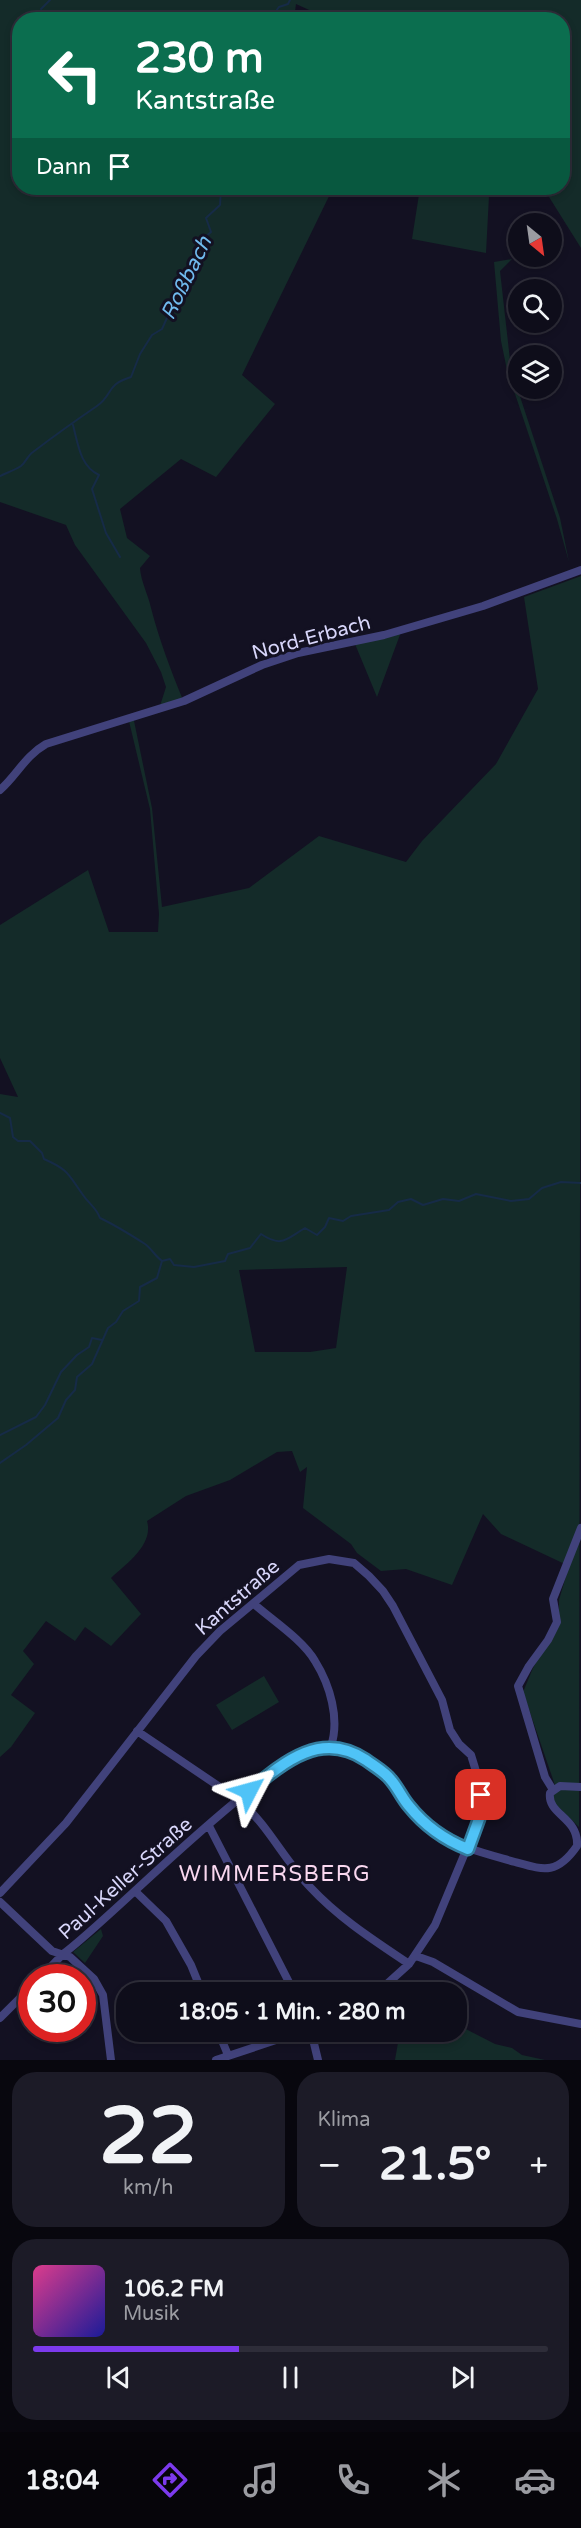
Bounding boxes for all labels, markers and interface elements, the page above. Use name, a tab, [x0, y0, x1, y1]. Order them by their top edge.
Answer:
text: 230 m	[135, 33, 264, 84]
icon: left	[36, 36, 114, 114]
text: Kantstraße	[135, 84, 275, 117]
icon: arrive	[103, 150, 136, 183]
text: Dann	[36, 154, 91, 180]
north arrow	[508, 213, 562, 267]
map controls	[508, 213, 562, 399]
water label: Roßbach	[156, 231, 218, 324]
button: search	[508, 279, 562, 333]
button: layers	[508, 345, 562, 399]
street label: Nord-Erbach	[249, 611, 373, 665]
street label: Kantstraße	[191, 1555, 285, 1641]
position arrow	[217, 1759, 281, 1823]
pin	[455, 1769, 506, 1820]
icon: arrive	[464, 1778, 497, 1811]
street label: Paul-Keller-Straße	[54, 1812, 197, 1945]
district label: WIMMERSBERG	[179, 1861, 371, 1887]
speed limit sign: 30	[18, 1964, 96, 2042]
text: 18:05 · 1 Min. · 280 m	[178, 1999, 405, 2025]
text: 22	[99, 2090, 197, 2184]
text: Klima	[318, 2108, 370, 2132]
text: 21.5°	[379, 2138, 492, 2192]
text: −	[318, 2146, 341, 2185]
text: +	[529, 2146, 548, 2185]
text: km/h	[123, 2176, 173, 2200]
text: 106.2 FM	[123, 2276, 224, 2302]
text: Musik	[123, 2302, 180, 2326]
icon: previous	[102, 2361, 135, 2394]
icon: pause	[274, 2361, 307, 2394]
icon: next	[446, 2361, 479, 2394]
icon: directions	[149, 2459, 191, 2501]
icon: music	[240, 2459, 282, 2501]
icon: phone	[332, 2459, 374, 2501]
icon: climate	[423, 2459, 465, 2501]
icon: car	[514, 2459, 556, 2501]
text: 18:04	[25, 2464, 100, 2497]

